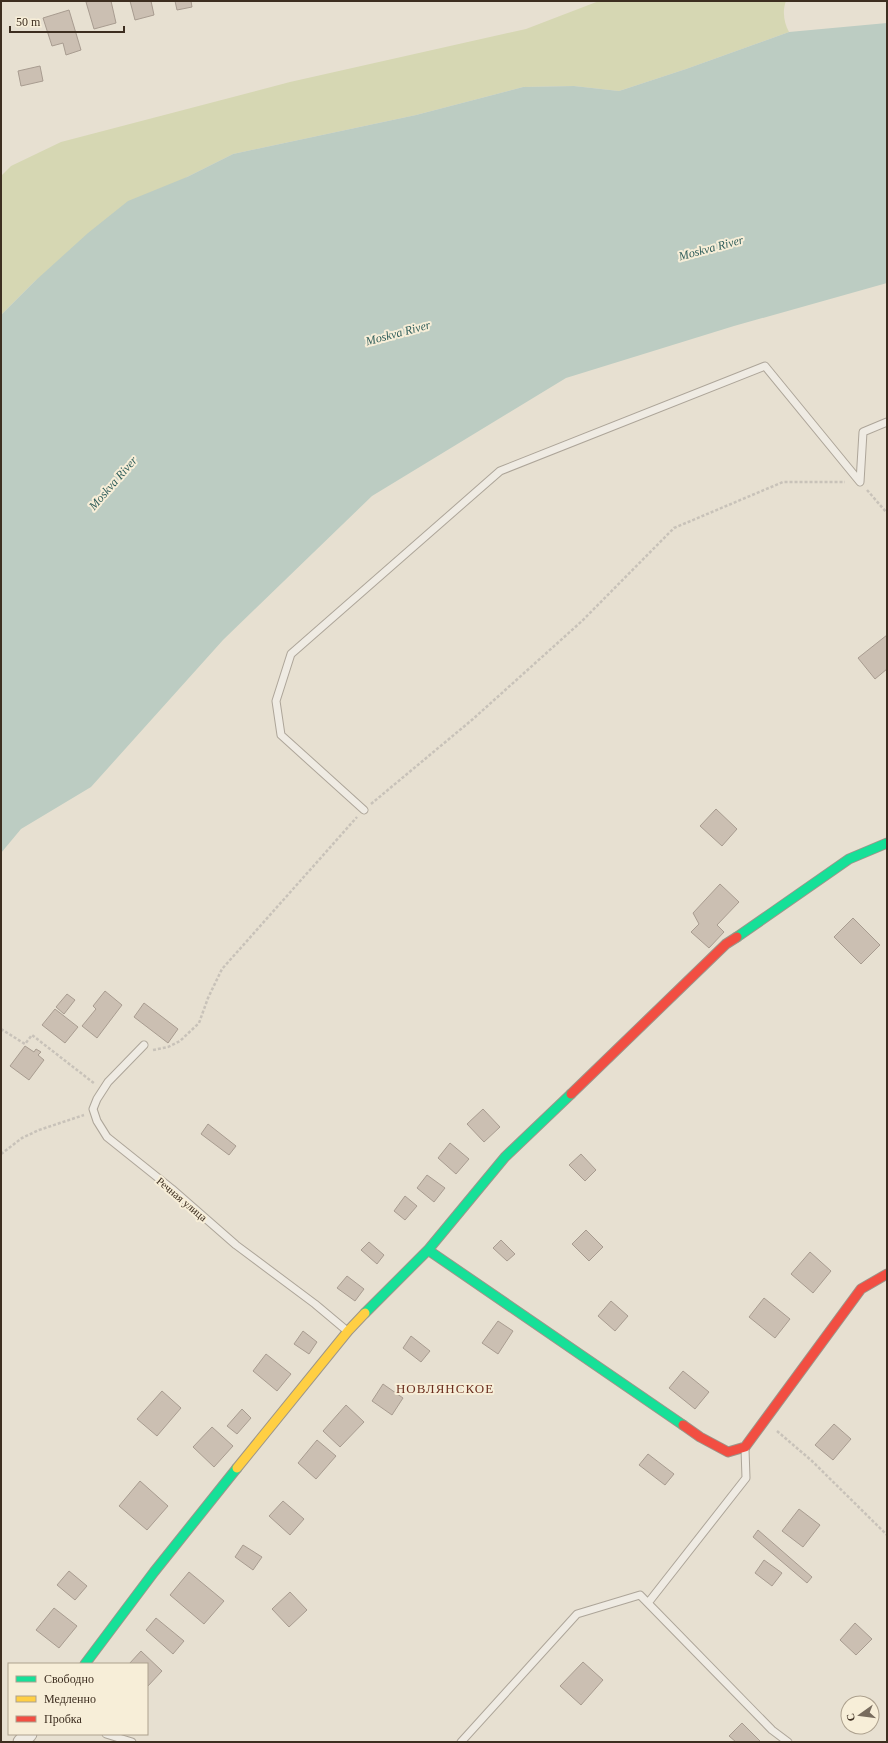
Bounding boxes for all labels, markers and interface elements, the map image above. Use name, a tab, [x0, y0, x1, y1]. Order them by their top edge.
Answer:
scale bar	[10, 8, 124, 34]
text: 50 m	[16, 15, 41, 29]
water label: Moskva River	[676, 233, 745, 264]
water label: Moskva River	[363, 318, 432, 349]
water label: Moskva River	[85, 453, 140, 513]
street label: Речная улица	[154, 1175, 210, 1224]
district label: НОВЛЯНСКОЕ	[396, 1381, 494, 1396]
legend	[8, 1663, 148, 1735]
text: Свободно	[44, 1672, 94, 1686]
text: Медленно	[44, 1692, 96, 1706]
north arrow	[840, 1695, 880, 1735]
text: Пробка	[44, 1712, 82, 1726]
text: С	[844, 1712, 857, 1723]

